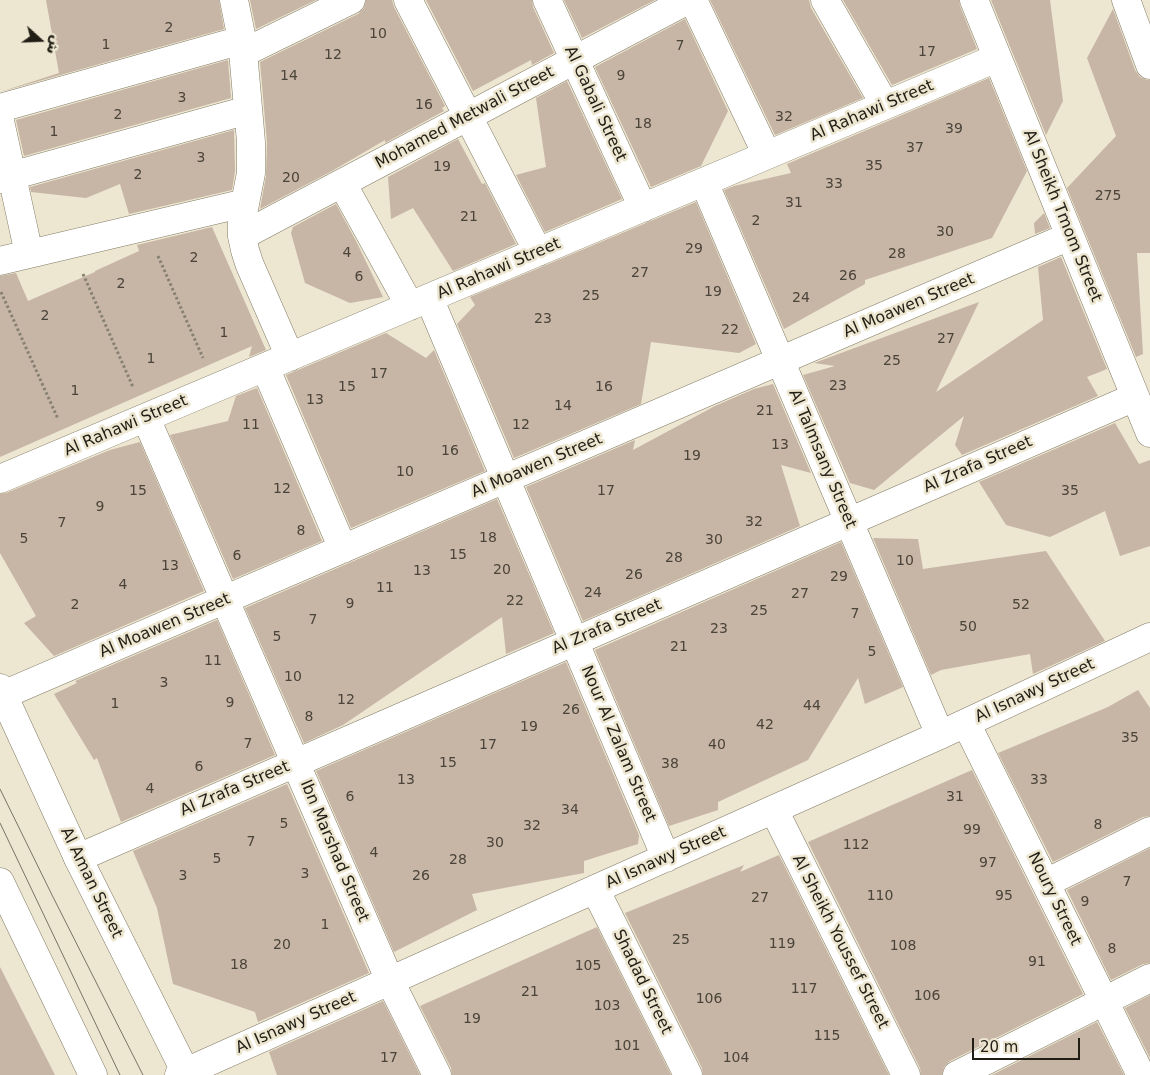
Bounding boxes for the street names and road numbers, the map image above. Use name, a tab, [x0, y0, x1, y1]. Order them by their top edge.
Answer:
street label: Al Gabali Street	[560, 43, 630, 165]
street label: Mohamed Metwali Street	[372, 63, 558, 173]
street label: Al Rahawi Street	[807, 76, 937, 146]
street label: Al Sheikh Tmom Street	[1019, 127, 1105, 305]
street label: Al Rahawi Street	[434, 234, 564, 304]
street label: Al Moawen Street	[841, 270, 977, 342]
street label: Al Talmsany Street	[784, 387, 860, 531]
street label: Al Rahawi Street	[61, 391, 191, 461]
street label: Al Moawen Street	[469, 430, 605, 502]
street label: Al Zrafa Street	[921, 432, 1035, 498]
street label: Al Moawen Street	[97, 590, 233, 662]
street label: Al Zrafa Street	[549, 595, 665, 659]
street label: Al Isnawy Street	[972, 655, 1098, 727]
street label: Nour Al Zalam Street	[576, 663, 660, 825]
street label: Al Zrafa Street	[177, 757, 293, 821]
street label: Ibn Marshad Street	[295, 777, 373, 925]
street label: Al Isnawy Street	[603, 823, 729, 893]
street label: Al Aman Street	[56, 825, 126, 941]
street label: Noury Street	[1023, 849, 1085, 949]
street label: Al Sheikh Youssef Street	[788, 852, 892, 1032]
street label: Shadad Street	[608, 927, 676, 1037]
street label: Al Isnawy Street	[233, 988, 359, 1058]

